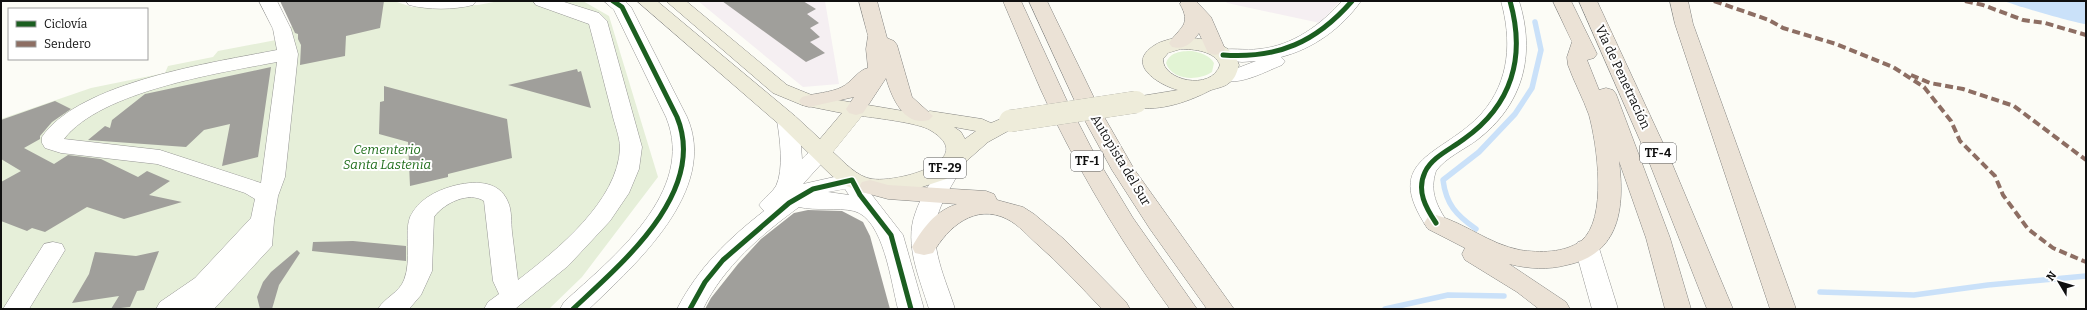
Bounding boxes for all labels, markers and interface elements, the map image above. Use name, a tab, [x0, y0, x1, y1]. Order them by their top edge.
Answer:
legend	[8, 8, 148, 60]
text: Ciclovía	[44, 17, 88, 31]
street label: Vía de Penetración	[1592, 23, 1654, 132]
text: Sendero	[44, 37, 91, 51]
street label: Autopista del Sur	[1088, 112, 1154, 208]
park label: Cementerio Santa Lastenia	[343, 142, 431, 172]
road number: TF-4	[1640, 143, 1676, 163]
road number: TF-1	[1071, 151, 1103, 171]
road number: TF-29	[924, 158, 966, 178]
north arrow	[2039, 262, 2079, 302]
text: N	[2044, 268, 2060, 284]

